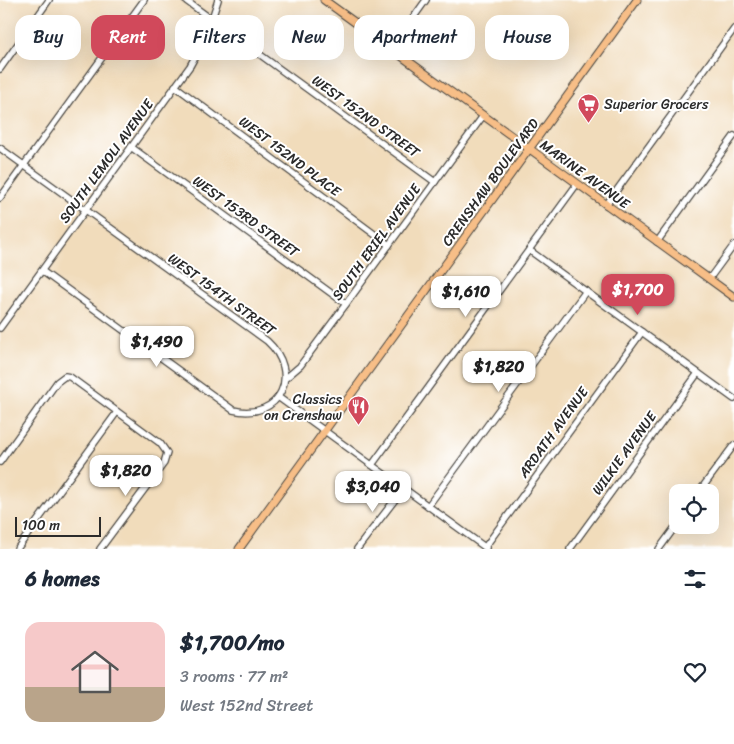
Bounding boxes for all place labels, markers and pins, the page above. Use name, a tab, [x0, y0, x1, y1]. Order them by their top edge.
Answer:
supermarket icon: Superior Grocers	[576, 92, 600, 123]
place label: Superior Grocers	[604, 92, 709, 117]
pin: $1,700	[597, 274, 679, 316]
pin: $1,610	[425, 276, 507, 318]
pin: $1,490	[116, 326, 198, 368]
pin: $1,820	[458, 350, 540, 393]
place label: Classics on Crenshaw	[264, 387, 343, 428]
restaurant icon: Classics on Crenshaw	[346, 395, 370, 426]
pin: $1,820	[85, 454, 167, 497]
pin: $3,040	[332, 470, 414, 513]

